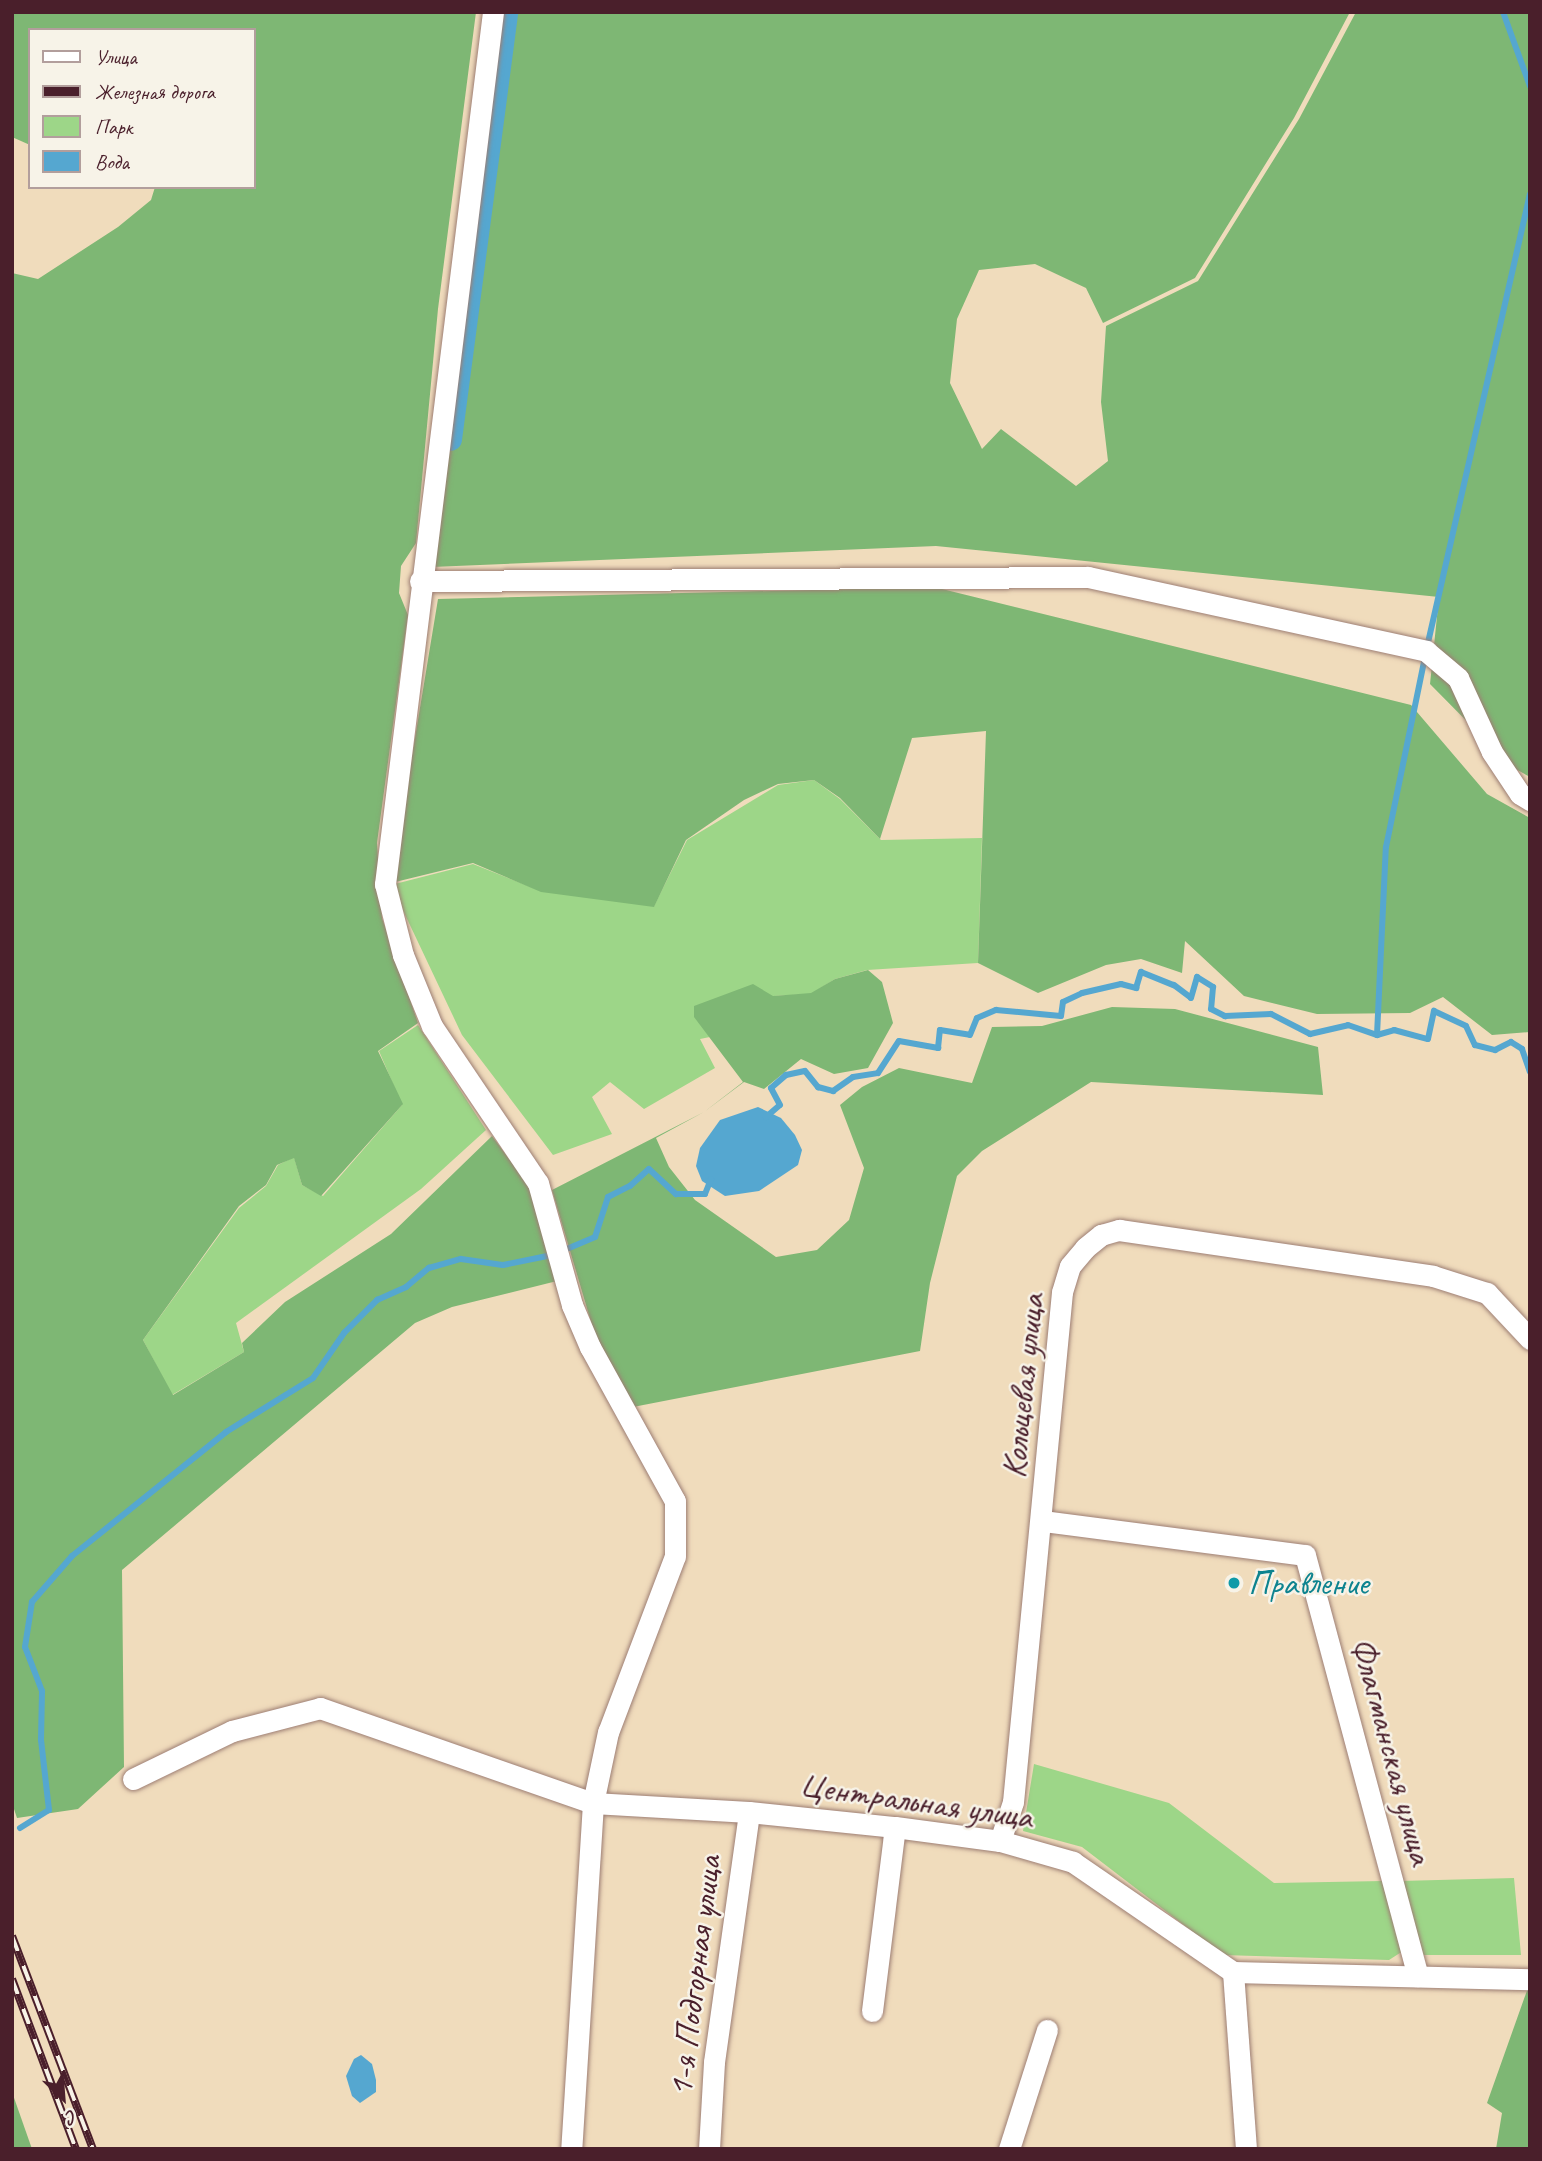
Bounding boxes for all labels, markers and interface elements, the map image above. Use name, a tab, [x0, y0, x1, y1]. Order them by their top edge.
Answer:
legend	[28, 28, 256, 189]
text: Улица	[95, 44, 137, 70]
text: Железная дорога	[95, 79, 215, 105]
text: Парк	[95, 114, 132, 140]
text: Вода	[95, 149, 129, 175]
street label: Кольцевая улица	[992, 1290, 1054, 1482]
place label: Правление	[1248, 1562, 1369, 1604]
marker: Правление	[1226, 1575, 1242, 1591]
street label: Флагманская улица	[1341, 1632, 1443, 1870]
street label: Центральная улица	[796, 1764, 1036, 1838]
street label: 1-я Подгорная улица	[659, 1851, 731, 2101]
north arrow	[28, 2063, 98, 2133]
text: С	[63, 2104, 81, 2130]

